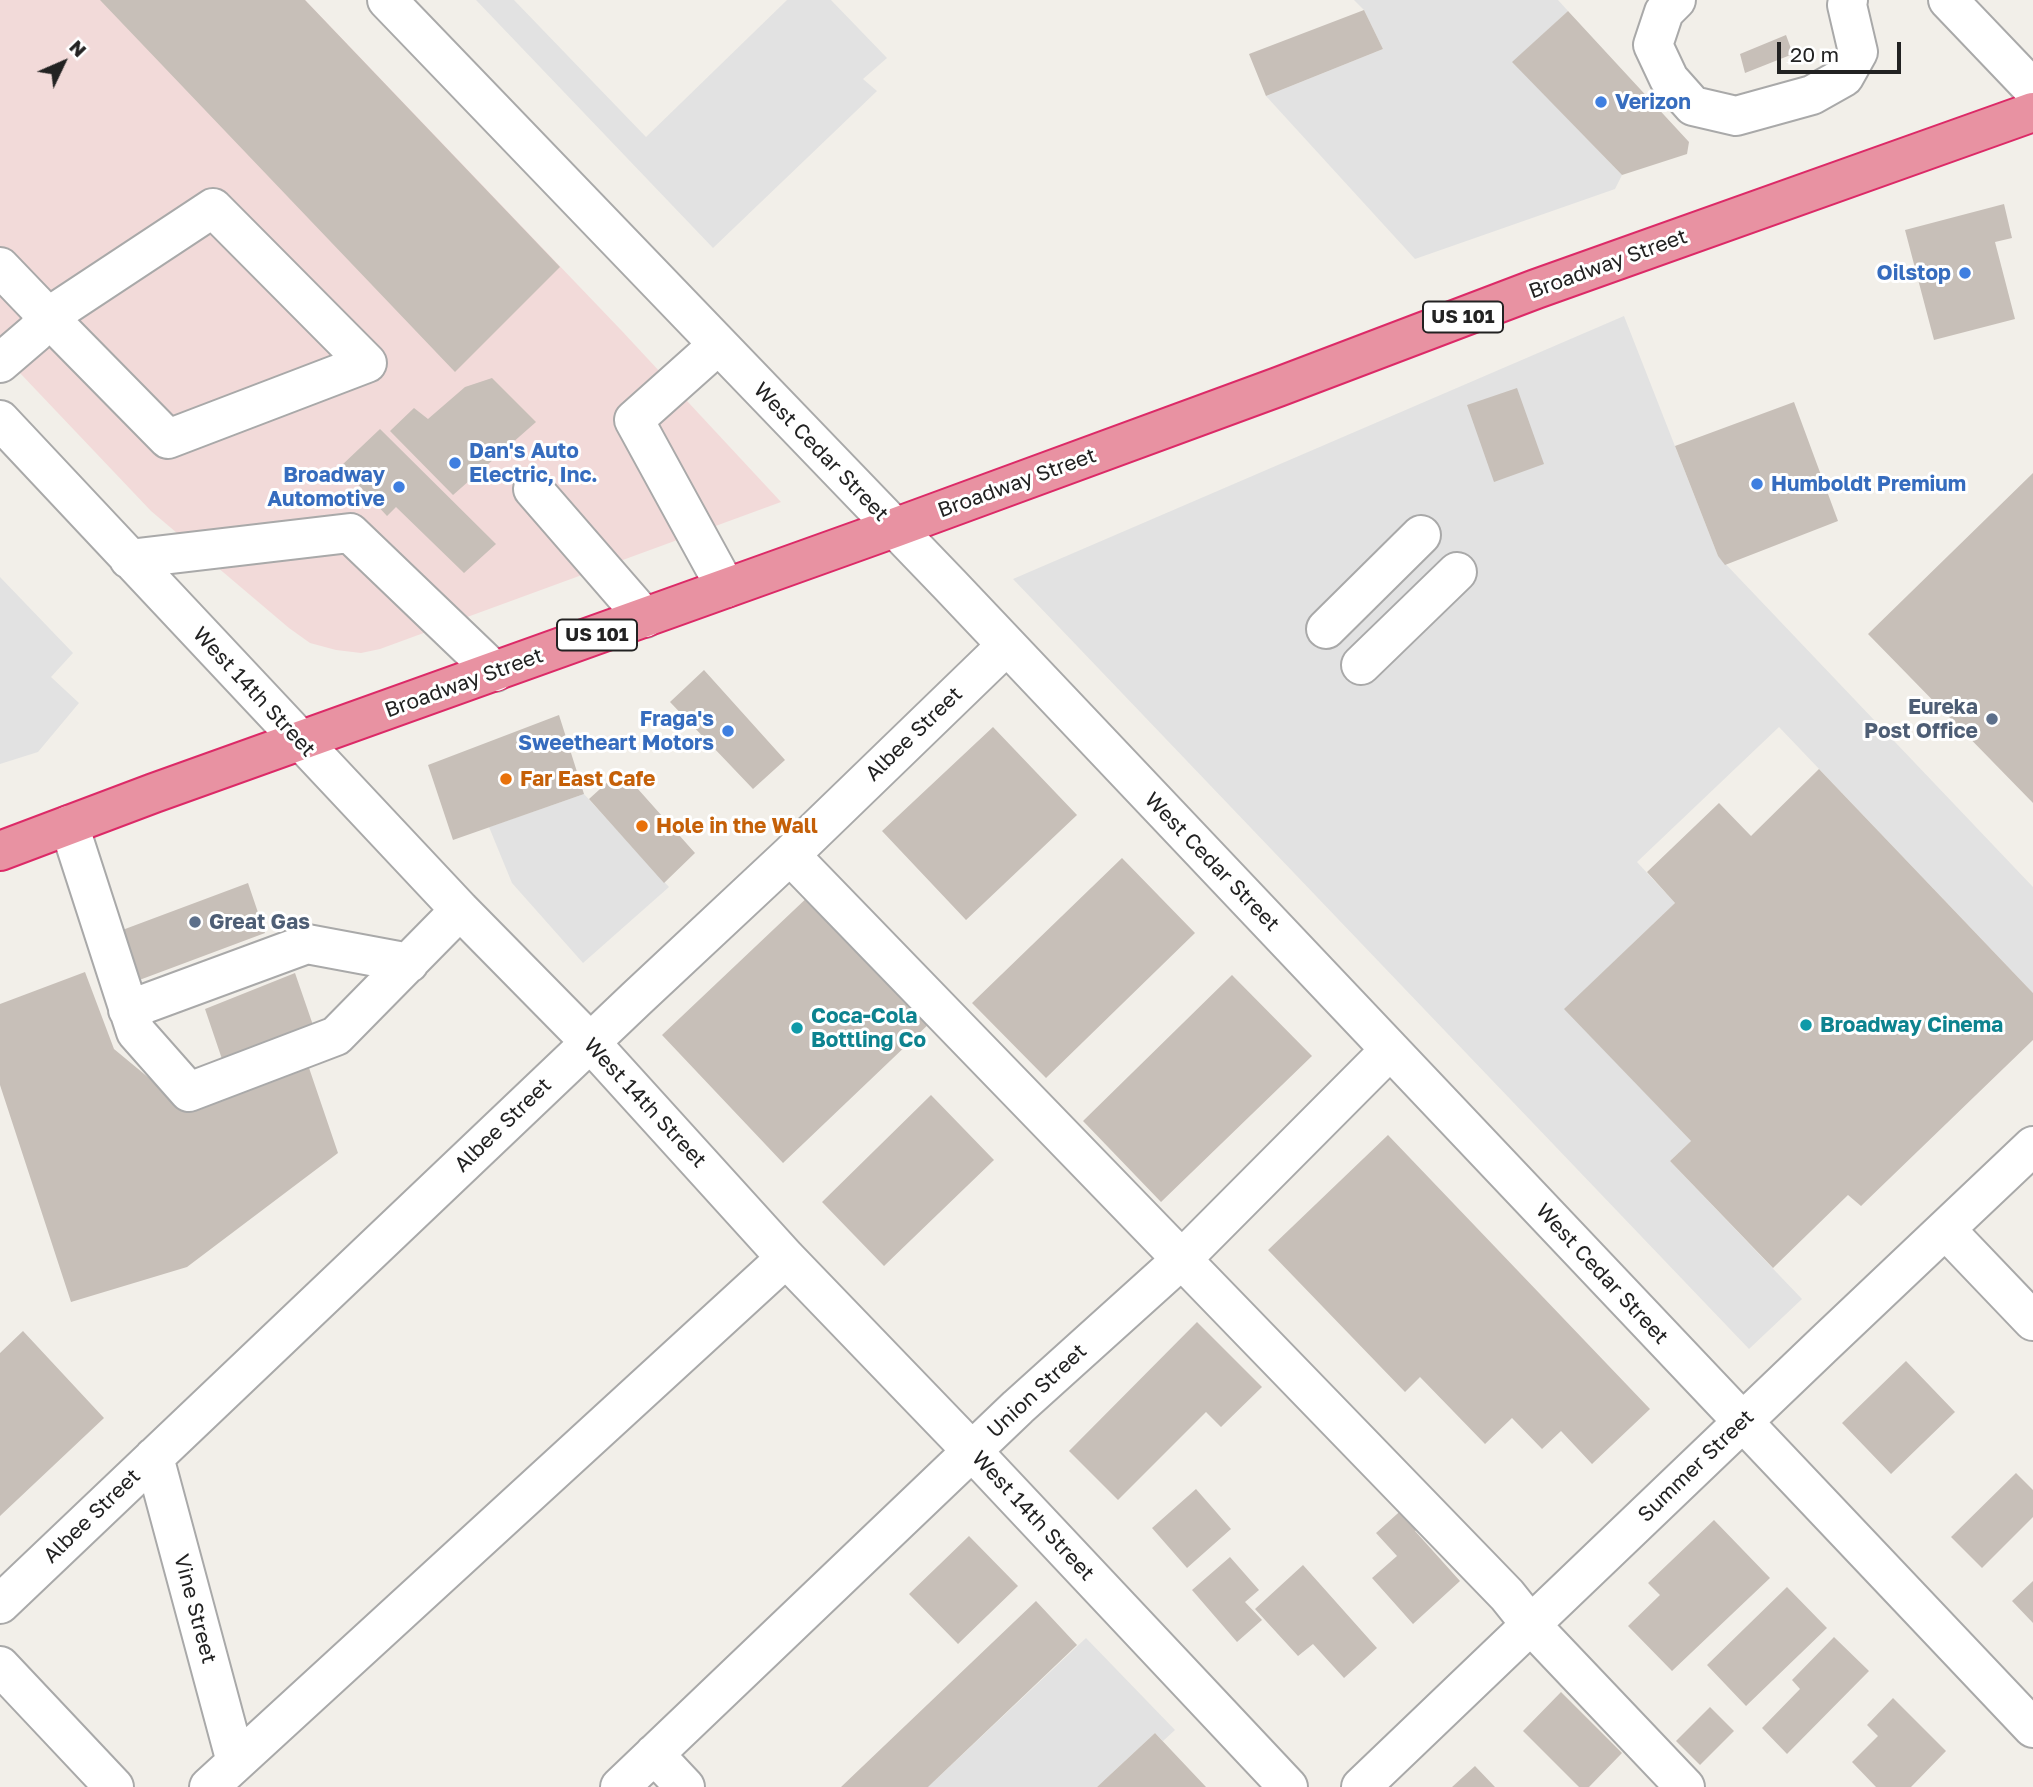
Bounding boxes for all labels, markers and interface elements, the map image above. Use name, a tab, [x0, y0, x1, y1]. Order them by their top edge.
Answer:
north arrow	[28, 28, 98, 98]
scale bar	[1781, 28, 1905, 72]
text: N	[65, 35, 92, 61]
text: 20 m	[1790, 41, 1839, 67]
place label: Verizon	[1615, 89, 1691, 115]
marker: Verizon	[1593, 94, 1609, 110]
street label: Broadway Street	[1525, 224, 1691, 304]
place label: Oilstop	[1876, 260, 1951, 286]
marker: Oilstop	[1957, 265, 1973, 281]
road number: US 101	[1423, 302, 1503, 332]
street label: West Cedar Street	[748, 377, 894, 527]
place label: Dan's Auto Electric, Inc.	[469, 438, 598, 488]
street label: Broadway Street	[934, 443, 1100, 523]
marker: Dan's Auto Electric, Inc.	[447, 455, 463, 471]
place label: Broadway Automotive	[267, 462, 385, 512]
place label: Humboldt Premium	[1771, 471, 1966, 497]
marker: Humboldt Premium	[1749, 476, 1765, 492]
marker: Broadway Automotive	[391, 479, 407, 495]
road number: US 101	[557, 620, 637, 650]
street label: West 14th Street	[187, 622, 321, 762]
street label: Broadway Street	[381, 643, 547, 723]
street label: Albee Street	[860, 682, 968, 786]
place label: Eureka Post Office	[1864, 694, 1978, 744]
place label: Fraga's Sweetheart Motors	[518, 706, 714, 756]
marker: Eureka Post Office	[1984, 711, 2000, 727]
marker: Fraga's Sweetheart Motors	[720, 723, 736, 739]
place label: Far East Cafe	[520, 766, 655, 792]
marker: Far East Cafe	[498, 771, 514, 787]
street label: West Cedar Street	[1139, 787, 1285, 937]
place label: Hole in the Wall	[656, 813, 818, 839]
marker: Hole in the Wall	[634, 818, 650, 834]
place label: Great Gas	[209, 909, 310, 935]
marker: Great Gas	[187, 914, 203, 930]
place label: Coca-Cola Bottling Co	[811, 1003, 926, 1053]
place label: Broadway Cinema	[1820, 1012, 2003, 1038]
marker: Broadway Cinema	[1798, 1017, 1814, 1033]
marker: Coca-Cola Bottling Co	[789, 1020, 805, 1036]
street label: West 14th Street	[578, 1033, 712, 1173]
street label: Albee Street	[449, 1073, 557, 1177]
street label: West Cedar Street	[1530, 1198, 1674, 1350]
street label: Union Street	[982, 1339, 1092, 1443]
street label: Summer Street	[1633, 1404, 1759, 1528]
street label: West 14th Street	[966, 1446, 1100, 1586]
street label: Albee Street	[38, 1464, 146, 1568]
street label: Vine Street	[168, 1552, 222, 1666]

